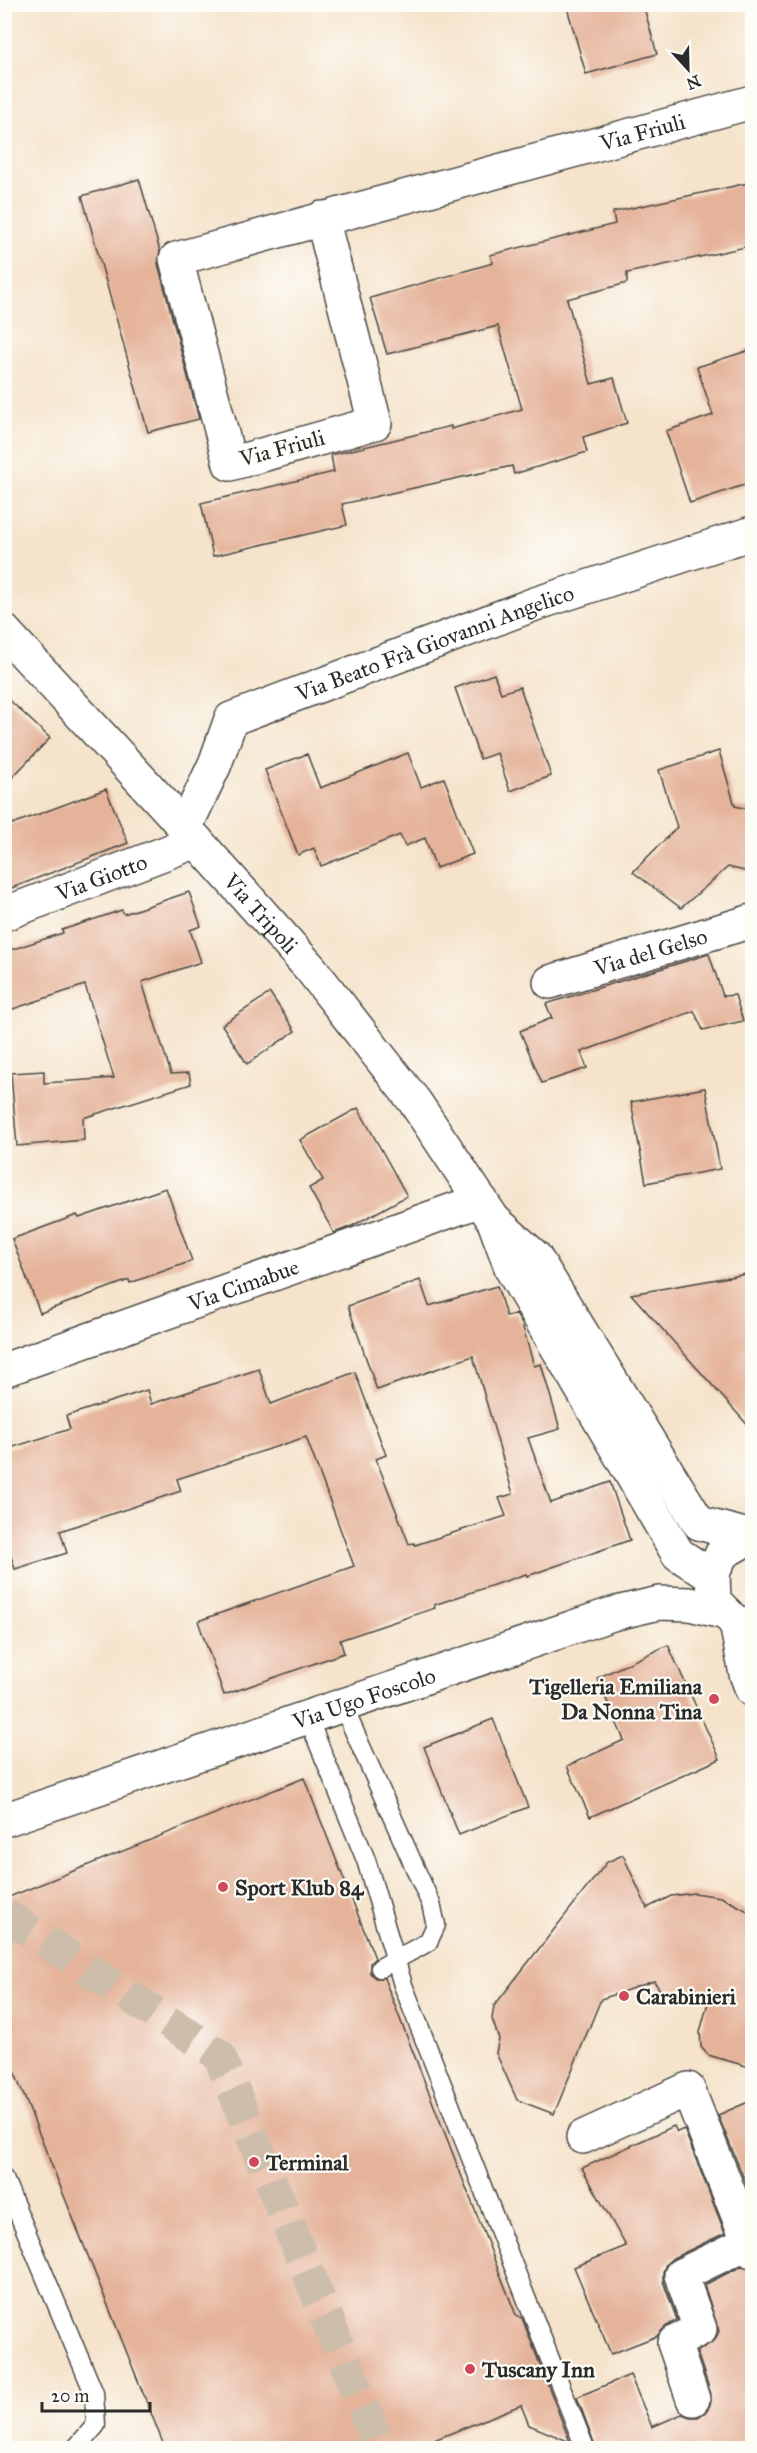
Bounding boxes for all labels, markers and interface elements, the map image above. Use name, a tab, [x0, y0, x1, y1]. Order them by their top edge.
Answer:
north arrow	[658, 39, 718, 99]
text: N	[683, 71, 703, 94]
street label: Via Friuli	[596, 107, 688, 157]
street label: Via Friuli	[235, 424, 328, 473]
street label: Via Beato Frà Giovanni Angelico	[291, 579, 577, 707]
street label: Via Giotto	[51, 848, 151, 907]
street label: Via Tripoli	[218, 867, 304, 959]
street label: Via del Gelso	[590, 922, 710, 982]
street label: Via Cimabue	[183, 1253, 302, 1317]
street label: Via Ugo Foscolo	[288, 1661, 439, 1735]
place label: Tigelleria Emiliana Da Nonna Tina	[528, 1673, 703, 1725]
marker: Tigelleria Emiliana Da Nonna Tina	[707, 1692, 721, 1706]
place label: Sport Klub 84	[235, 1874, 365, 1901]
marker: Sport Klub 84	[216, 1880, 230, 1894]
place label: Carabinieri	[636, 1983, 737, 2010]
marker: Carabinieri	[617, 1989, 631, 2003]
place label: Terminal	[265, 2149, 349, 2176]
marker: Terminal	[247, 2155, 261, 2169]
place label: Tuscany Inn	[481, 2356, 595, 2383]
marker: Tuscany Inn	[463, 2362, 477, 2376]
scale bar	[42, 2375, 150, 2413]
text: 20 m	[51, 2385, 89, 2407]

